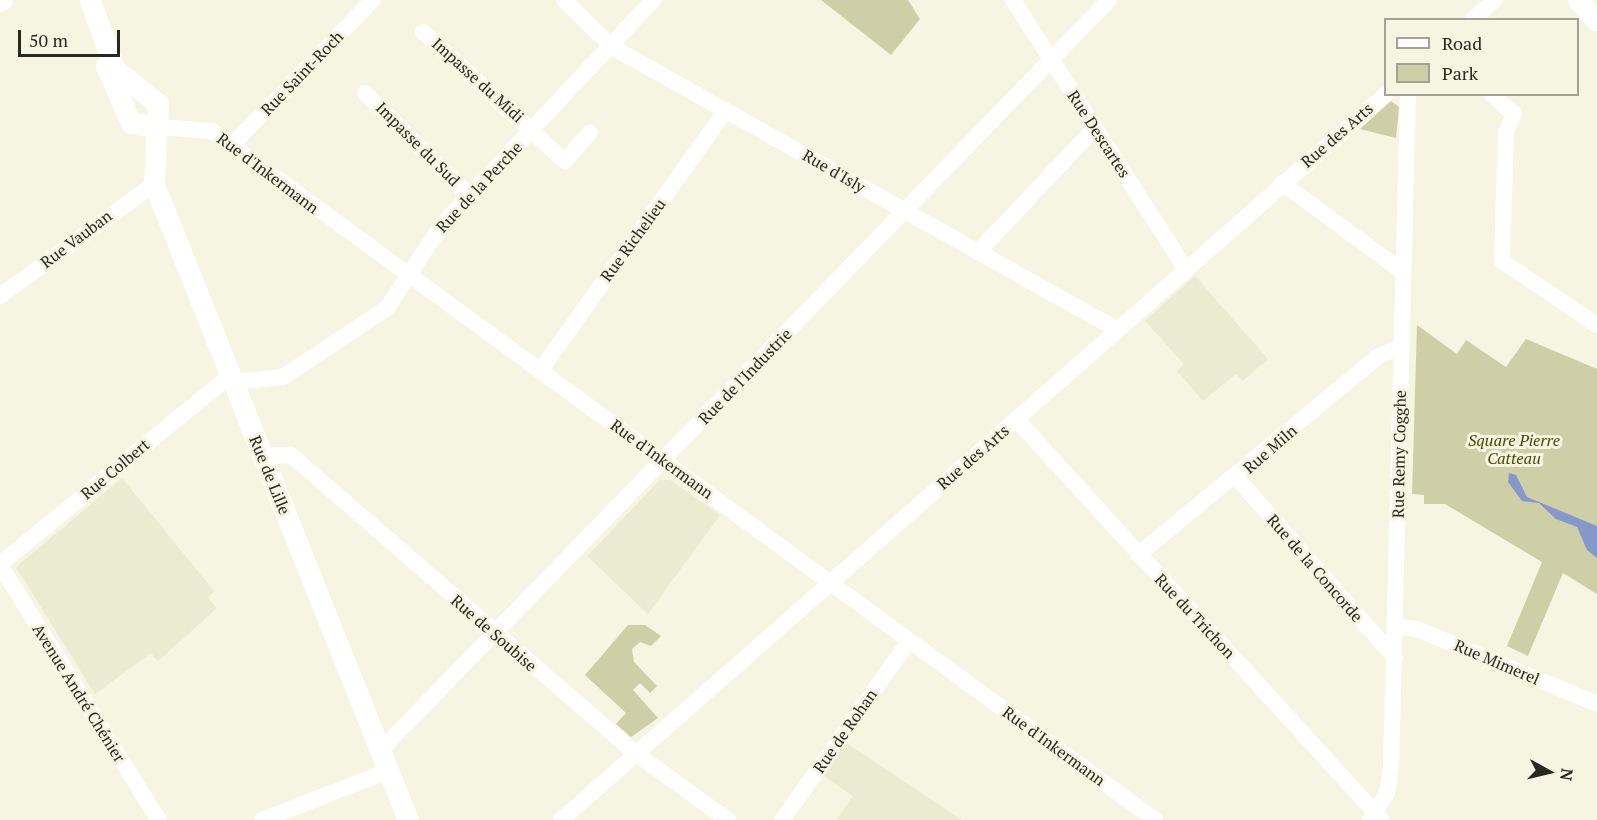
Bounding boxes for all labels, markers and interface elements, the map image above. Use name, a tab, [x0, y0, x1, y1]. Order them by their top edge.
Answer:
scale bar	[21, 18, 123, 56]
legend	[1384, 18, 1579, 96]
street label: Rue Saint-Roch	[257, 27, 347, 119]
text: 50 m	[29, 28, 68, 52]
text: Road	[1442, 31, 1482, 55]
street label: Impasse du Midi	[428, 34, 528, 126]
text: Park	[1442, 61, 1478, 85]
street label: Rue Descartes	[1064, 87, 1134, 181]
street label: Impasse du Sud	[372, 98, 464, 190]
street label: Rue des Arts	[1297, 99, 1377, 171]
street label: Rue d'Inkermann	[213, 129, 323, 217]
street label: Rue de la Perche	[432, 138, 526, 236]
street label: Rue d'Isly	[799, 145, 869, 197]
street label: Rue Richelieu	[596, 195, 670, 285]
street label: Rue Vauban	[36, 206, 116, 272]
street label: Rue de l'Industrie	[694, 324, 796, 428]
street label: Rue Remy Cogghe	[1388, 390, 1410, 518]
street label: Rue d'Inkermann	[607, 415, 717, 503]
street label: Rue des Arts	[933, 421, 1013, 493]
street label: Rue Miln	[1239, 421, 1301, 477]
park label: Square Pierre Catteau	[1468, 430, 1560, 468]
street label: Rue de Lille	[245, 433, 295, 517]
street label: Rue Colbert	[77, 435, 153, 503]
street label: Rue de la Concorde	[1263, 510, 1367, 626]
street label: Rue du Trichon	[1151, 570, 1239, 662]
street label: Rue de Soubise	[447, 591, 541, 675]
street label: Avenue André Chénier	[28, 620, 130, 766]
street label: Rue Mimerel	[1451, 635, 1543, 689]
street label: Rue de Rohan	[809, 685, 881, 777]
street label: Rue d'Inkermann	[999, 702, 1109, 790]
north arrow	[1519, 742, 1579, 802]
text: N	[1555, 767, 1579, 782]

